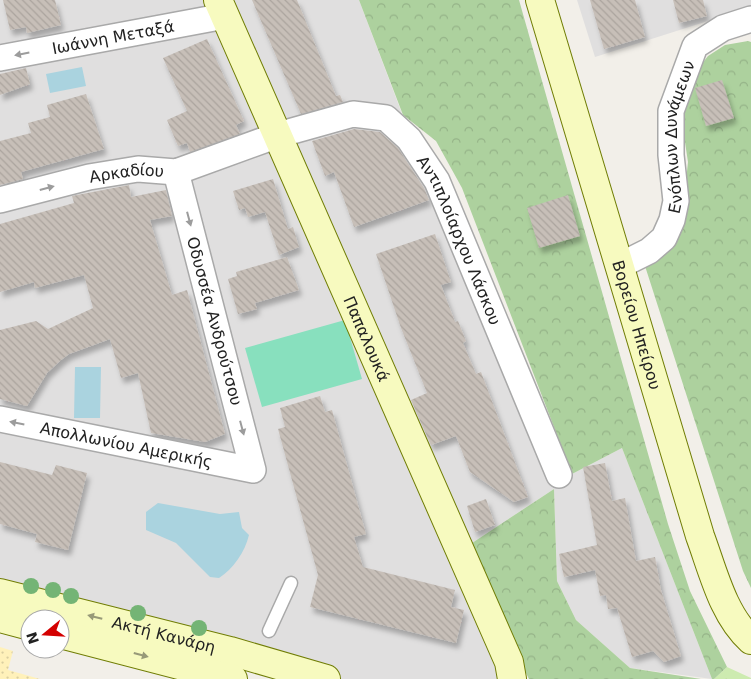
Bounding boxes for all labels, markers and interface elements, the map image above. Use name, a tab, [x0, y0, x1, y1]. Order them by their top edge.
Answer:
street label: Ιωάννη Μεταξά	[50, 17, 176, 58]
one-way arrow	[15, 50, 30, 58]
street label: Ενόπλων Δυνάμεων	[662, 58, 699, 215]
street label: Αντιπλοίαρχου Λάσκου	[413, 152, 505, 328]
street label: Αρκαδίου	[88, 160, 165, 187]
one-way arrow	[40, 184, 55, 192]
one-way arrow	[185, 212, 193, 227]
street label: Οδυσσέα Ανδρούτσου	[183, 235, 246, 408]
street label: Βορείου Ηπείρου	[608, 258, 665, 392]
street label: Παπαλουκά	[339, 293, 393, 385]
one-way arrow	[8, 418, 24, 426]
street label: Απολλωνίου Αμερικής	[38, 418, 214, 472]
one-way arrow	[239, 420, 247, 435]
north arrow	[20, 609, 70, 659]
one-way arrow	[88, 613, 103, 621]
street label: Ακτή Κανάρη	[110, 613, 218, 657]
text: N	[23, 630, 42, 646]
one-way arrow	[134, 651, 149, 659]

